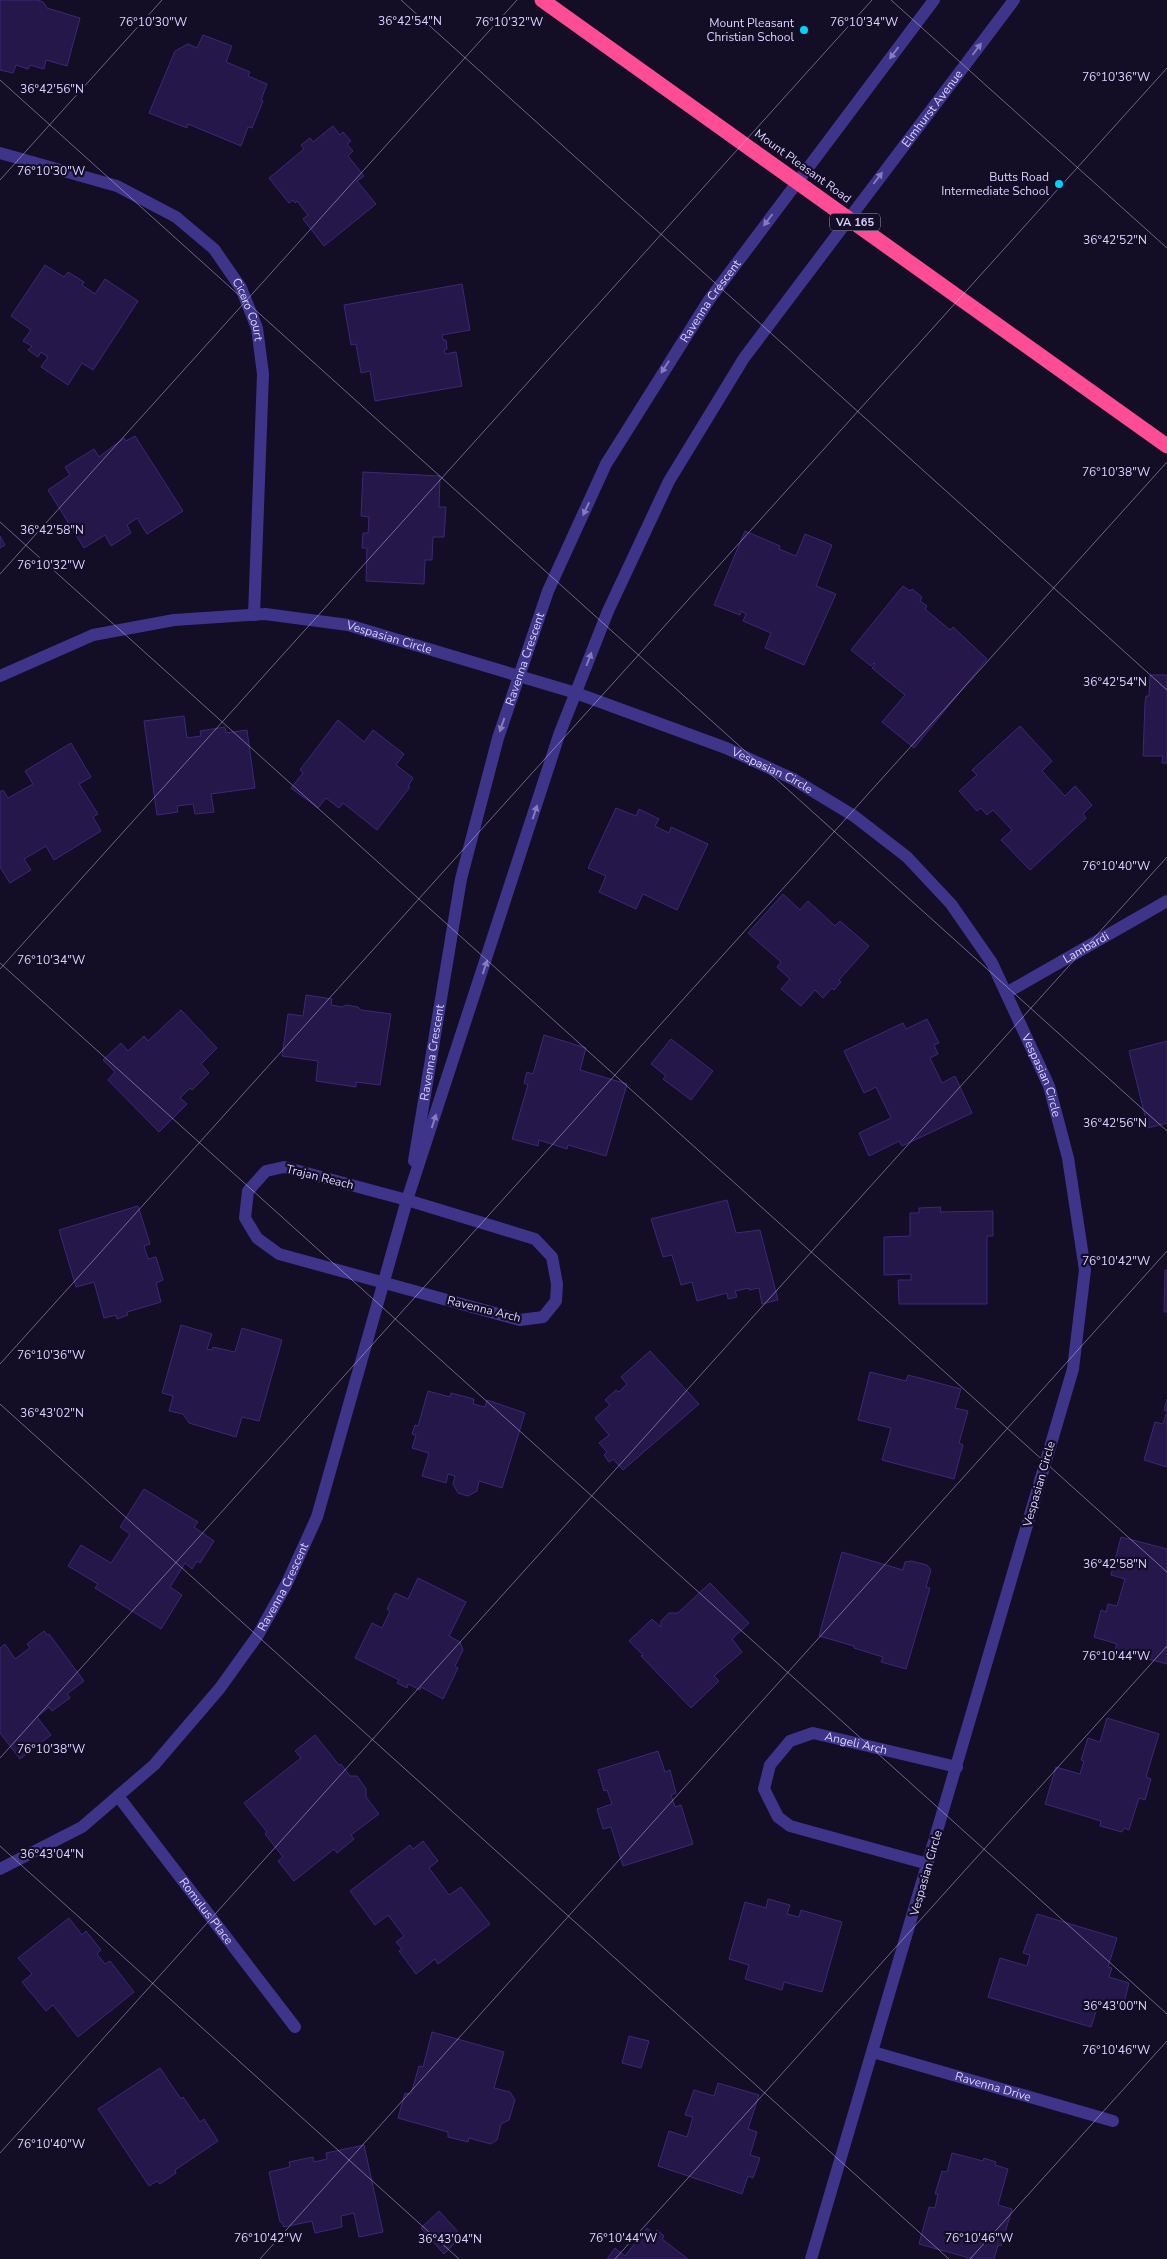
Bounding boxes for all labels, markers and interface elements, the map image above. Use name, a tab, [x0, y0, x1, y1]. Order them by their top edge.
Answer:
text: 36°42'54"N	[378, 13, 442, 29]
text: 76°10'30"W	[119, 14, 187, 30]
text: 76°10'32"W	[475, 14, 543, 30]
text: 76°10'34"W	[830, 14, 898, 30]
place label: Mount Pleasant Christian School	[706, 15, 795, 45]
marker: Mount Pleasant Christian School	[798, 24, 810, 36]
one-way arrow	[972, 42, 982, 56]
one-way arrow	[889, 46, 899, 60]
street label: Elmhurst Avenue	[898, 67, 966, 150]
text: 76°10'36"W	[1082, 69, 1150, 85]
text: 36°42'56"N	[20, 81, 84, 97]
street label: Mount Pleasant Road	[751, 126, 855, 206]
text: 76°10'30"W	[17, 163, 85, 179]
place label: Butts Road Intermediate School	[941, 169, 1049, 199]
one-way arrow	[873, 172, 884, 185]
marker: Butts Road Intermediate School	[1053, 178, 1065, 190]
one-way arrow	[763, 213, 774, 226]
road number: VA 165	[830, 213, 880, 230]
text: 36°42'52"N	[1083, 232, 1147, 248]
street label: Ravenna Crescent	[676, 256, 745, 346]
street label: Cicero Court	[228, 275, 267, 343]
one-way arrow	[661, 361, 670, 374]
text: 76°10'38"W	[1082, 464, 1150, 480]
one-way arrow	[581, 501, 590, 516]
text: 36°42'58"N	[20, 522, 84, 538]
text: 76°10'32"W	[17, 557, 85, 573]
street label: Ravenna Crescent	[502, 610, 548, 708]
street label: Vespasian Circle	[344, 617, 434, 658]
one-way arrow	[585, 651, 593, 666]
text: 36°42'54"N	[1083, 674, 1147, 690]
one-way arrow	[498, 718, 506, 733]
street label: Vespasian Circle	[728, 743, 816, 797]
one-way arrow	[531, 804, 539, 819]
text: 76°10'40"W	[1082, 858, 1150, 874]
street label: Lambardi	[1060, 928, 1112, 967]
text: 76°10'34"W	[17, 952, 85, 968]
one-way arrow	[481, 959, 489, 974]
street label: Ravenna Crescent	[416, 1002, 448, 1102]
street label: Vespasian Circle	[1017, 1030, 1065, 1119]
one-way arrow	[430, 1113, 438, 1128]
text: 36°42'56"N	[1083, 1115, 1147, 1131]
street label: Trajan Reach	[285, 1161, 355, 1193]
text: 76°10'42"W	[1082, 1253, 1150, 1269]
street label: Ravenna Arch	[446, 1292, 522, 1326]
text: 76°10'36"W	[17, 1347, 85, 1363]
text: 36°43'02"N	[20, 1405, 84, 1421]
street label: Vespasian Circle	[1019, 1439, 1059, 1530]
street label: Ravenna Crescent	[254, 1540, 313, 1634]
text: 36°42'58"N	[1083, 1556, 1147, 1572]
text: 76°10'44"W	[1082, 1648, 1150, 1664]
street label: Angeli Arch	[823, 1728, 889, 1758]
text: 76°10'38"W	[17, 1741, 85, 1757]
street label: Vespasian Circle	[906, 1828, 946, 1919]
text: 36°43'04"N	[20, 1846, 84, 1862]
street label: Romulus Place	[175, 1874, 237, 1948]
text: 36°43'00"N	[1083, 1998, 1147, 2014]
text: 76°10'46"W	[1082, 2042, 1150, 2058]
street label: Ravenna Drive	[953, 2068, 1033, 2105]
text: 76°10'40"W	[17, 2136, 85, 2152]
text: 76°10'42"W	[234, 2230, 302, 2246]
text: 76°10'44"W	[589, 2230, 657, 2246]
text: 76°10'46"W	[945, 2230, 1013, 2246]
text: 36°43'04"N	[418, 2231, 482, 2247]

